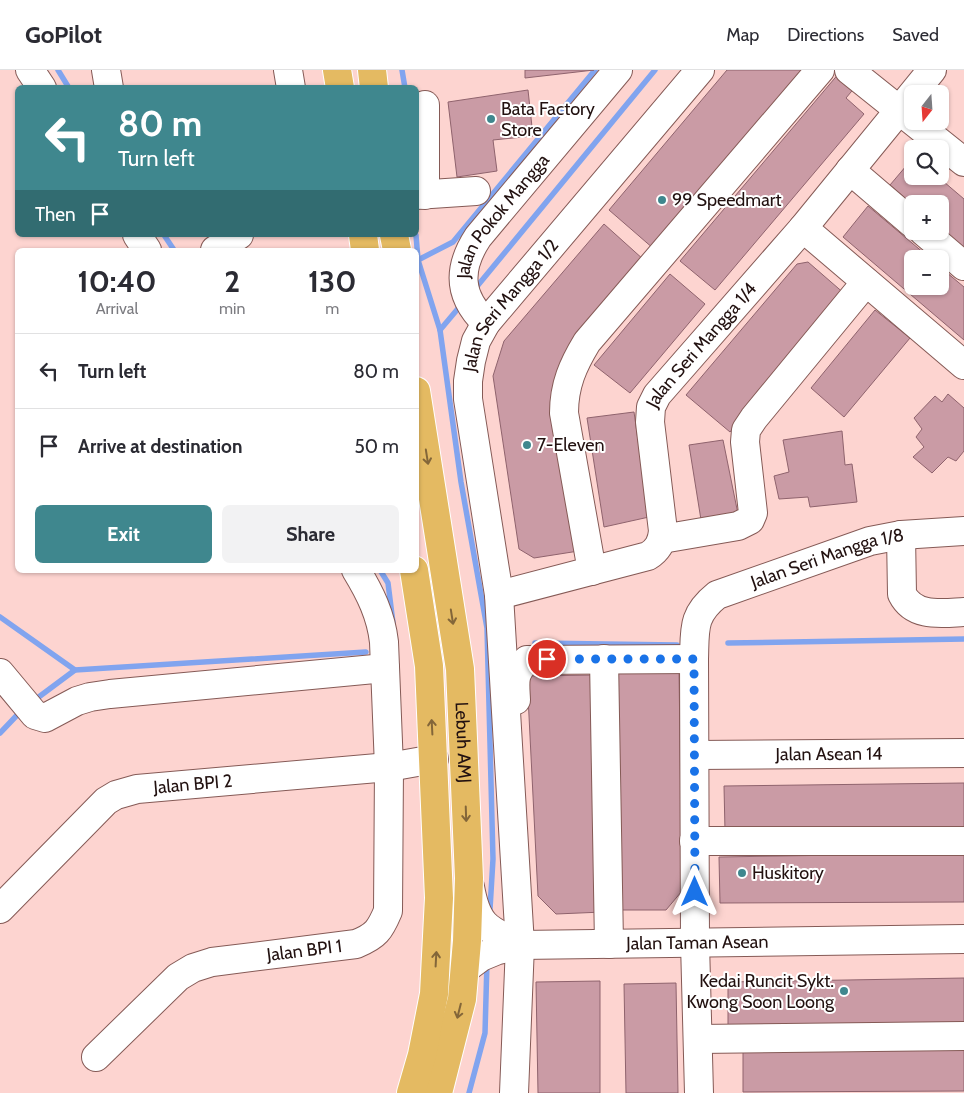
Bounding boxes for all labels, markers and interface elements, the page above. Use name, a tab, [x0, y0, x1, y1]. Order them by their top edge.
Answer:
text: GoPilot	[25, 20, 102, 49]
text: Map	[726, 24, 759, 46]
text: Directions	[787, 24, 864, 46]
text: Saved	[892, 24, 939, 46]
north arrow	[904, 85, 949, 130]
map controls	[904, 85, 949, 295]
place label: Bata Factory Store	[501, 98, 595, 141]
text: 80 m	[118, 102, 202, 145]
icon: left	[35, 105, 100, 170]
marker: Bata Factory Store	[485, 113, 497, 125]
button: search	[904, 140, 949, 185]
text: Turn left	[118, 145, 195, 172]
street label: Jalan Pokok Mangga	[452, 149, 554, 280]
place label: 99 Speedmart	[672, 189, 782, 211]
marker: 99 Speedmart	[656, 194, 668, 206]
button: +	[904, 195, 949, 240]
icon: arrive	[86, 200, 114, 228]
text: Then	[35, 203, 76, 226]
street label: Jalan Seri Mangga 1/2	[458, 235, 563, 374]
button: −	[904, 250, 949, 295]
text: 10:40	[78, 263, 156, 300]
text: 2	[224, 263, 240, 300]
text: 130	[308, 263, 356, 300]
street label: Jalan Seri Mangga 1/4	[641, 278, 761, 412]
text: Arrival	[96, 299, 138, 318]
text: min	[219, 299, 245, 318]
text: m	[325, 299, 339, 318]
icon: left	[35, 357, 63, 385]
text: Turn left	[78, 360, 146, 383]
text: 80 m	[353, 360, 399, 383]
icon: arrive	[35, 432, 63, 460]
place label: 7-Eleven	[537, 434, 605, 456]
text: Arrive at destination	[78, 435, 242, 458]
text: 50 m	[355, 435, 399, 458]
marker: 7-Eleven	[521, 439, 533, 451]
one-way arrow	[422, 448, 432, 464]
button: Exit	[35, 505, 212, 563]
button: Share	[222, 505, 399, 563]
street label: Jalan Seri Mangga 1/8	[747, 524, 906, 594]
one-way arrow	[447, 609, 457, 625]
pin	[526, 638, 568, 680]
icon: arrive	[533, 645, 561, 673]
street label: Lebuh AMJ	[450, 701, 476, 784]
one-way arrow	[427, 719, 437, 736]
street label: Jalan Asean 14	[774, 743, 883, 765]
street label: Jalan BPI 2	[152, 770, 233, 799]
one-way arrow	[462, 806, 471, 822]
place label: Huskitory	[752, 862, 824, 884]
position arrow	[668, 865, 720, 917]
marker: Huskitory	[736, 867, 748, 879]
street label: Jalan Taman Asean	[625, 931, 769, 955]
street label: Jalan BPI 1	[264, 935, 343, 966]
one-way arrow	[431, 952, 441, 968]
place label: Kedai Runcit Sykt. Kwong Soon Loong	[687, 970, 835, 1013]
marker: Kedai Runcit Sykt. Kwong Soon Loong	[838, 985, 850, 997]
one-way arrow	[454, 1002, 463, 1018]

